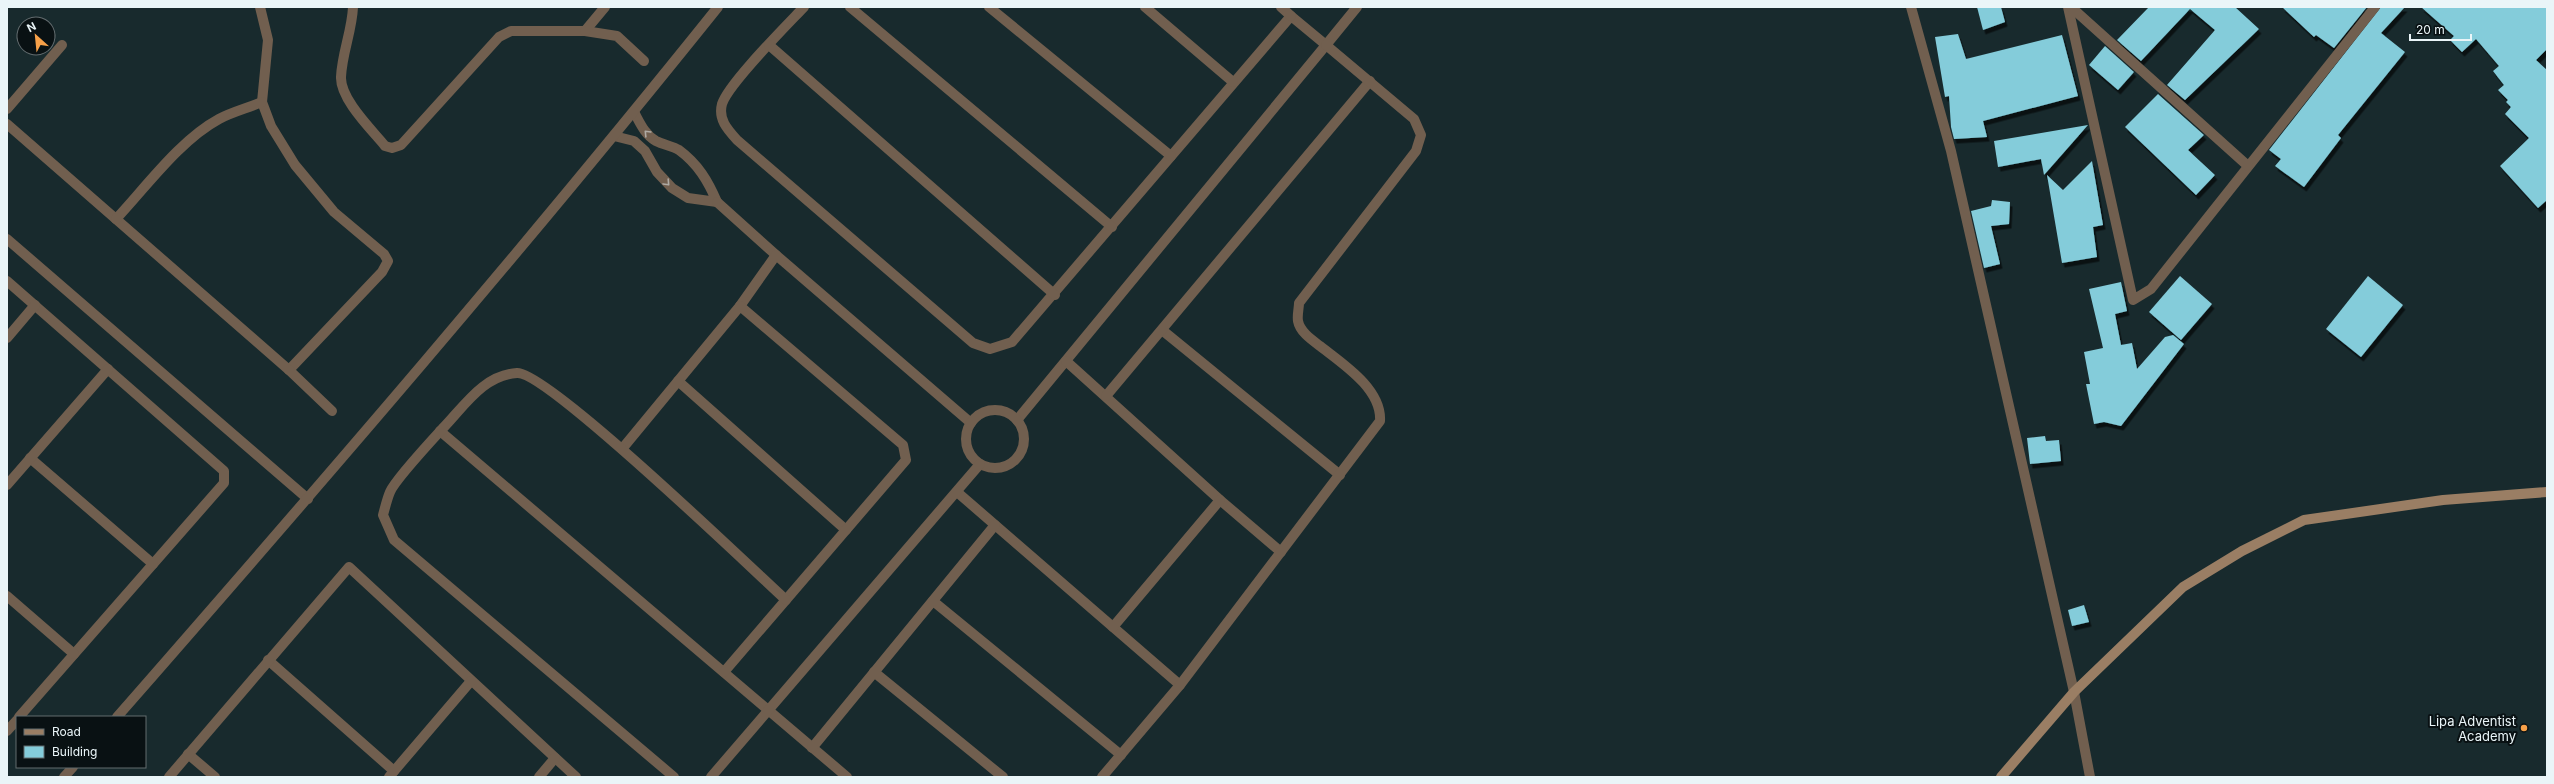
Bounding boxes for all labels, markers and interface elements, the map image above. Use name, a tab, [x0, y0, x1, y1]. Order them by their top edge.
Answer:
north arrow	[16, 16, 56, 56]
scale bar	[2410, 16, 2471, 42]
text: N	[25, 19, 38, 35]
text: 20 m	[2416, 22, 2445, 37]
one-way arrow	[645, 130, 652, 138]
one-way arrow	[662, 178, 669, 185]
place label: Lipa Adventist Academy	[2429, 713, 2516, 744]
legend	[16, 716, 146, 768]
marker: Lipa Adventist Academy	[2519, 723, 2529, 733]
text: Road	[52, 724, 81, 739]
text: Building	[52, 744, 97, 759]

